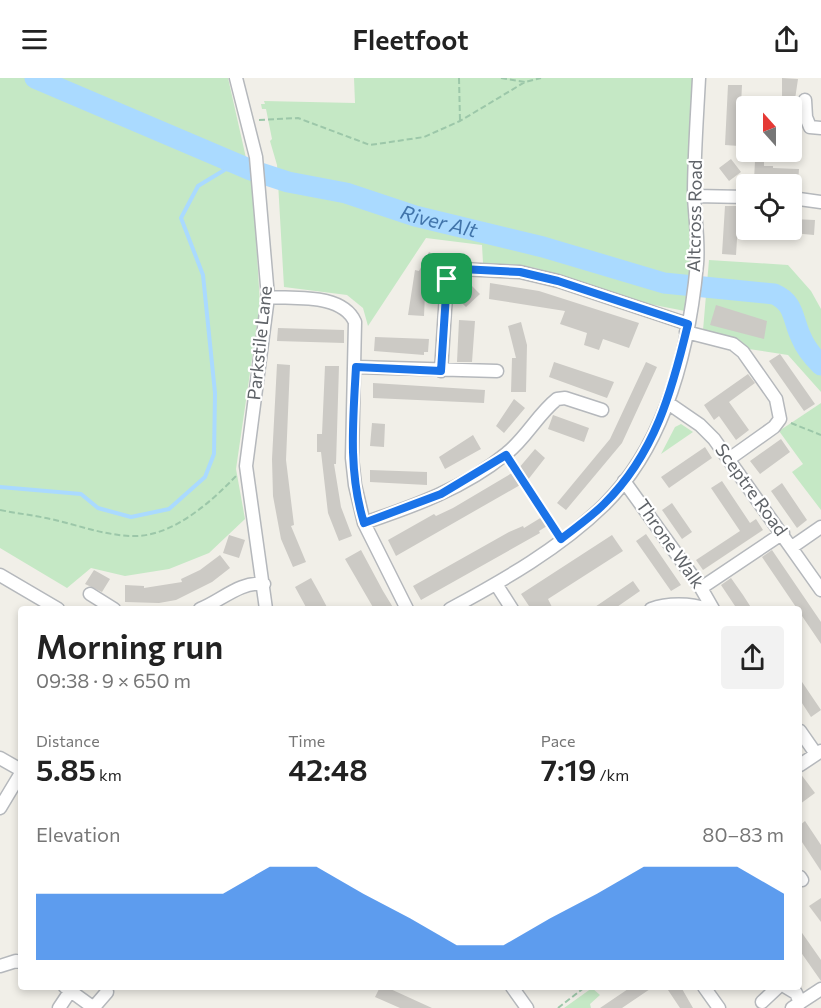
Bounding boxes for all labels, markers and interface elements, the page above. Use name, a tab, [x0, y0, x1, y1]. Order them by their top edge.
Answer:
icon: menu	[18, 23, 51, 56]
text: Fleetfoot	[352, 23, 469, 56]
icon: share	[770, 23, 803, 56]
north arrow	[736, 96, 802, 162]
map controls	[736, 96, 802, 240]
street label: Altcross Road	[682, 160, 706, 272]
button: locate	[736, 174, 802, 240]
water label: River Alt	[398, 199, 481, 242]
pin	[421, 253, 472, 304]
icon: arrive	[430, 262, 463, 295]
street label: Parkstile Lane	[242, 285, 276, 401]
street label: Sceptre Road	[711, 439, 793, 540]
street label: Throne Walk	[632, 495, 710, 592]
text: Morning run	[36, 625, 223, 666]
button: share	[721, 626, 784, 689]
text: 09:38 · 9 × 650 m	[36, 668, 191, 692]
text: Distance	[36, 731, 100, 750]
text: Time	[288, 731, 325, 750]
text: Pace	[541, 731, 575, 750]
text: 5.85	[36, 750, 96, 787]
text: 42:48	[288, 750, 368, 787]
text: 7:19	[541, 750, 596, 787]
text: km	[96, 765, 122, 784]
text: /km	[596, 765, 629, 784]
text: Elevation	[36, 822, 121, 846]
text: 80–83 m	[702, 822, 784, 846]

